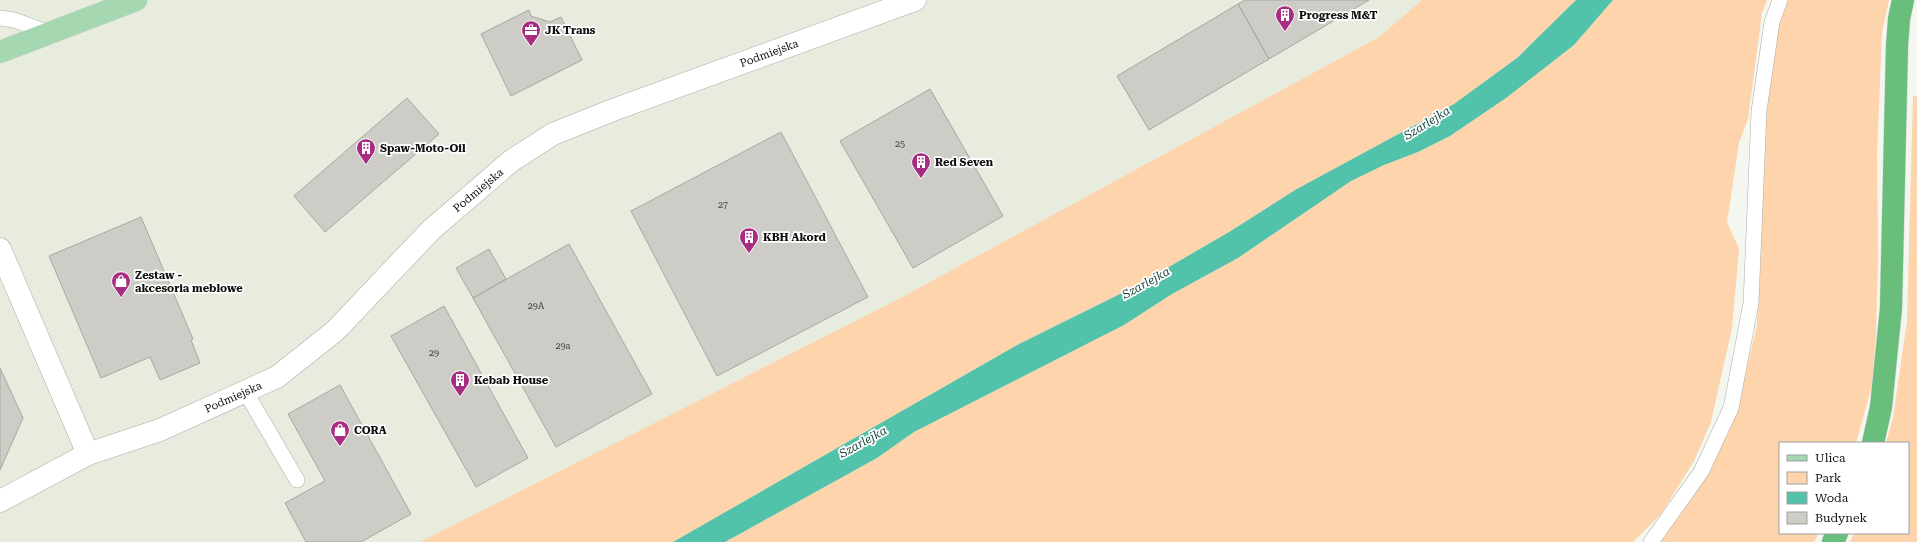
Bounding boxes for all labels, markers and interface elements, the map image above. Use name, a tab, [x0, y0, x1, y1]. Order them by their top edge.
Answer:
building icon: Progress M&T	[1274, 4, 1296, 32]
place label: Progress M&T	[1299, 9, 1377, 22]
office icon: JK Trans	[520, 19, 542, 47]
place label: JK Trans	[545, 24, 596, 37]
street label: Podmiejska	[738, 37, 800, 70]
water label: Szarlejka	[1400, 103, 1453, 143]
building icon: Spaw-Moto-Oil	[355, 137, 377, 165]
house number: 25	[895, 139, 905, 149]
place label: Spaw-Moto-Oil	[380, 142, 466, 155]
building icon: Red Seven	[910, 151, 932, 179]
place label: Red Seven	[935, 156, 994, 169]
street label: Podmiejska	[451, 166, 506, 215]
house number: 27	[718, 200, 728, 210]
building icon: KBH Akord	[738, 226, 760, 254]
place label: KBH Akord	[763, 231, 827, 244]
water label: Szarlejka	[1119, 264, 1172, 302]
place label: Zestaw - akcesoria meblowe	[135, 269, 243, 295]
shop icon: Zestaw - akcesoria meblowe	[110, 270, 132, 298]
house number: 29A	[528, 301, 545, 311]
house number: 29a	[556, 341, 571, 351]
house number: 29	[429, 348, 439, 358]
building icon: Kebab House	[449, 369, 471, 397]
place label: Kebab House	[474, 374, 549, 387]
street label: Podmiejska	[203, 379, 264, 416]
shop icon: CORA	[329, 419, 351, 447]
water label: Szarlejka	[836, 423, 889, 461]
place label: CORA	[354, 424, 387, 437]
legend	[1779, 442, 1909, 534]
text: Ulica	[1815, 451, 1846, 465]
text: Park	[1815, 471, 1842, 485]
text: Woda	[1815, 491, 1849, 505]
text: Budynek	[1815, 511, 1867, 525]

